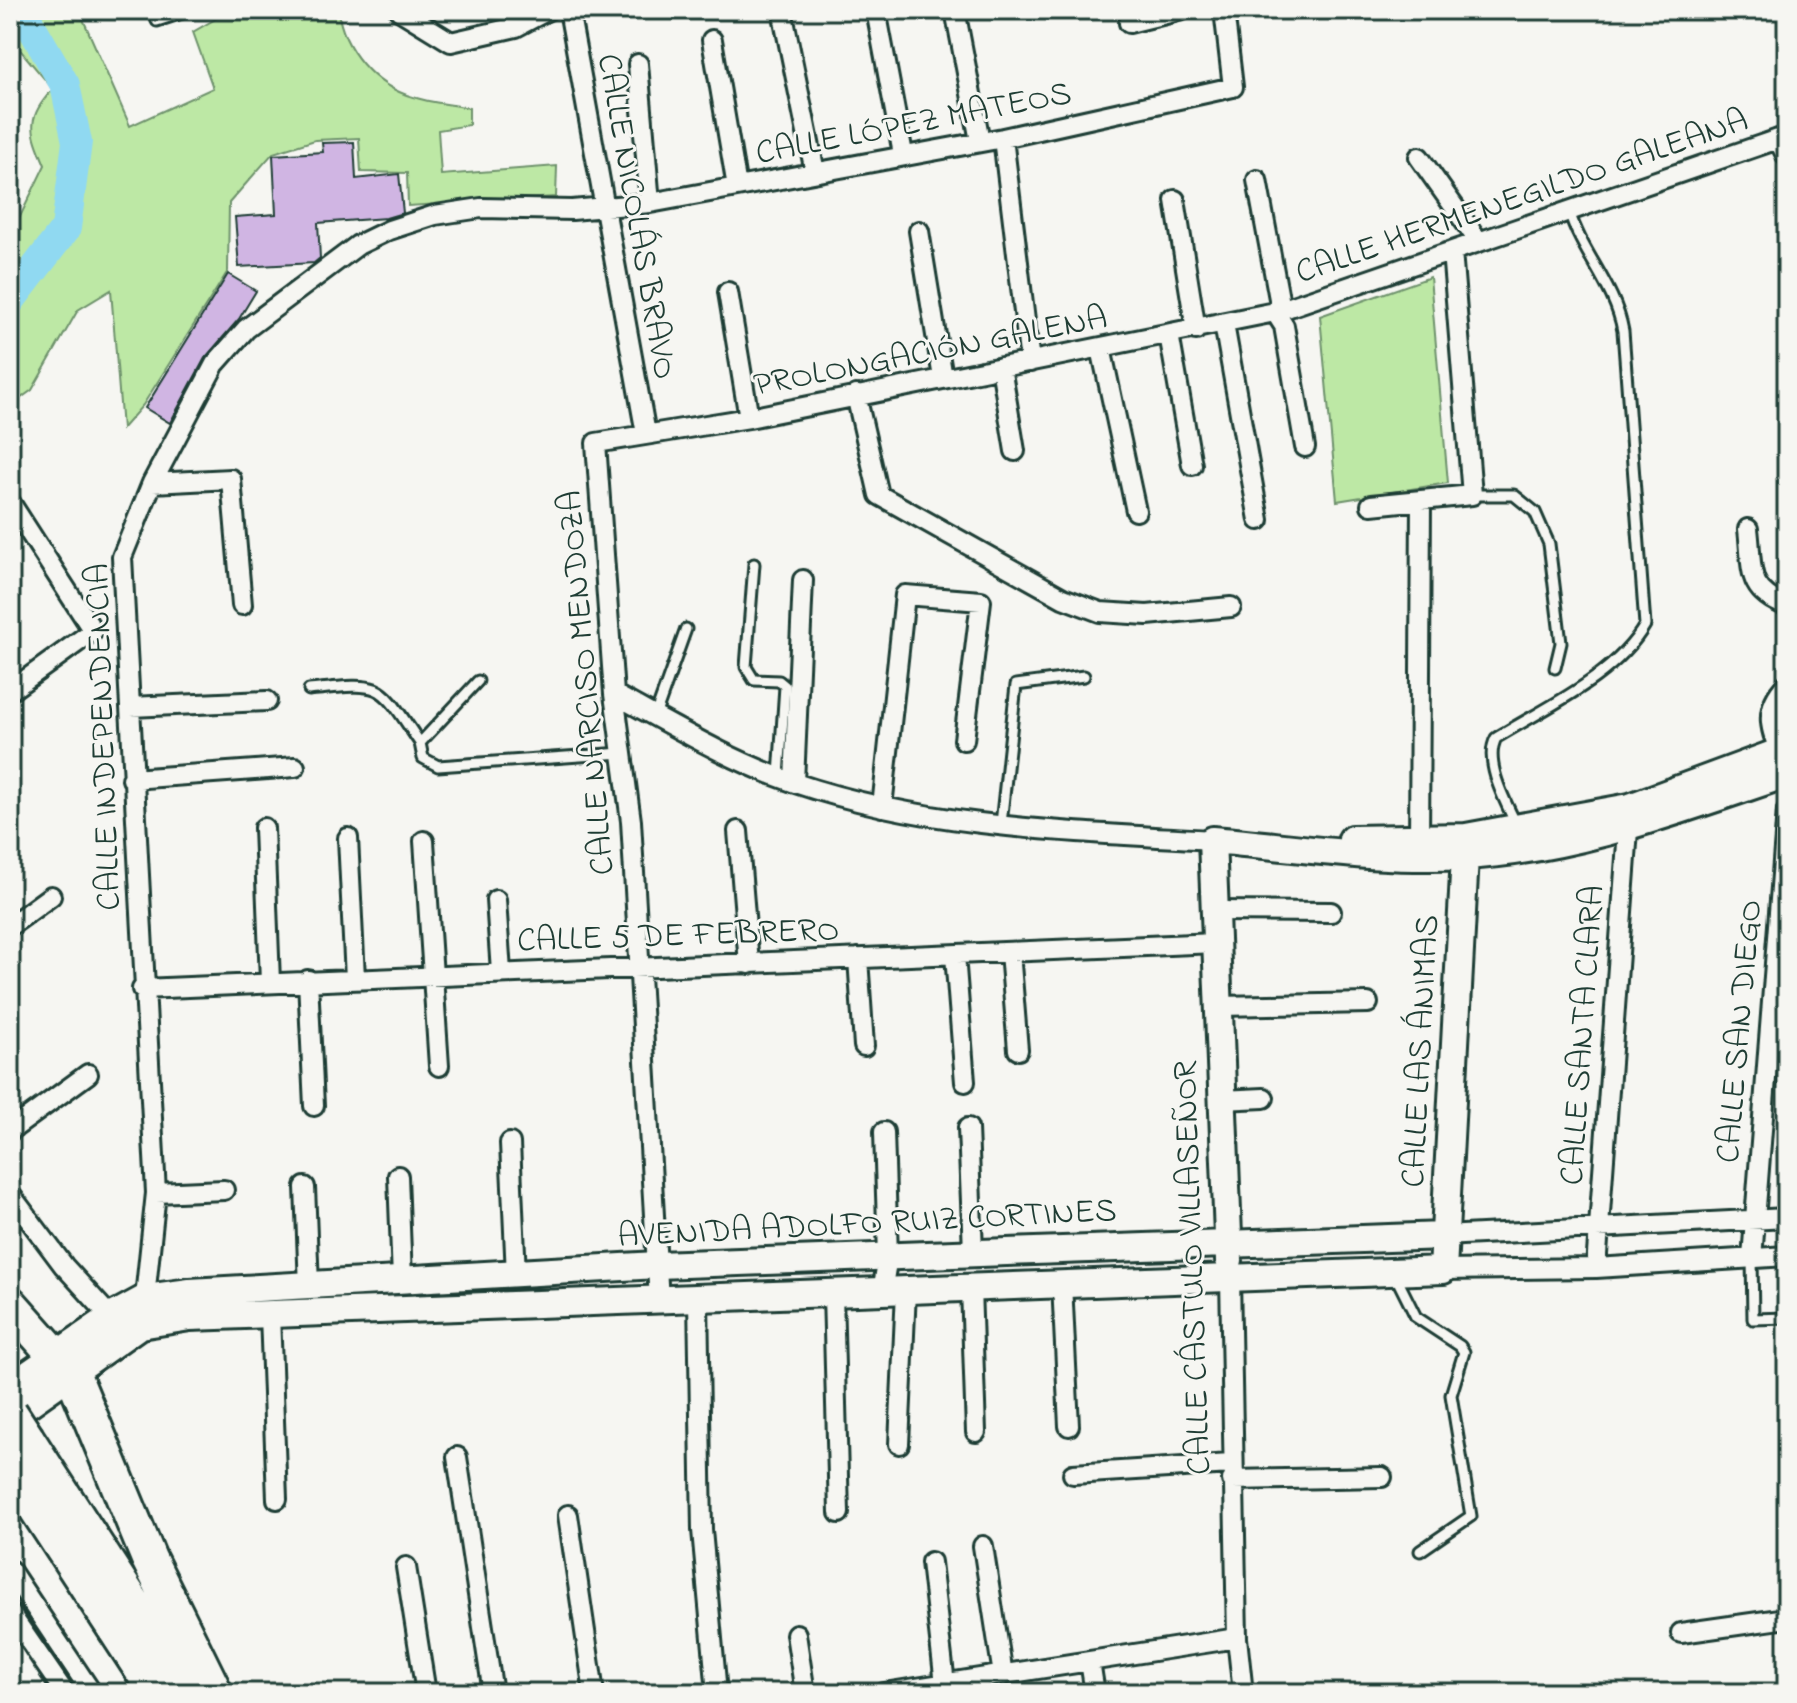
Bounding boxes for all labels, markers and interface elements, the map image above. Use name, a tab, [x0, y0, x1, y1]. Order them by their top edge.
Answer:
street label: CALLE NICOLÁS BRAVO	[582, 50, 688, 383]
street label: CALLE LÓPEZ MATEOS	[752, 70, 1076, 180]
street label: CALLE HERMENEGILDO GALEANA	[1289, 97, 1755, 299]
street label: PROLONGACIÓN GALENA	[750, 294, 1112, 412]
street label: CALLE NARCISO MENDOZA	[546, 488, 630, 877]
street label: CALLE INDEPENDENCIA	[74, 562, 136, 911]
street label: CALLE SANTA CLARA	[1549, 884, 1619, 1187]
street label: CALLE SAN DIEGO	[1705, 898, 1777, 1165]
street label: CALLE 5 DE FEBRERO	[516, 906, 840, 968]
street label: CALLE LAS ÁNIMAS	[1390, 914, 1454, 1189]
street label: CALLE CÁSTULO VILLASEÑOR	[1162, 1060, 1226, 1476]
street label: AVENIDA ADOLFO RUIZ CORTINES	[616, 1187, 1118, 1263]

